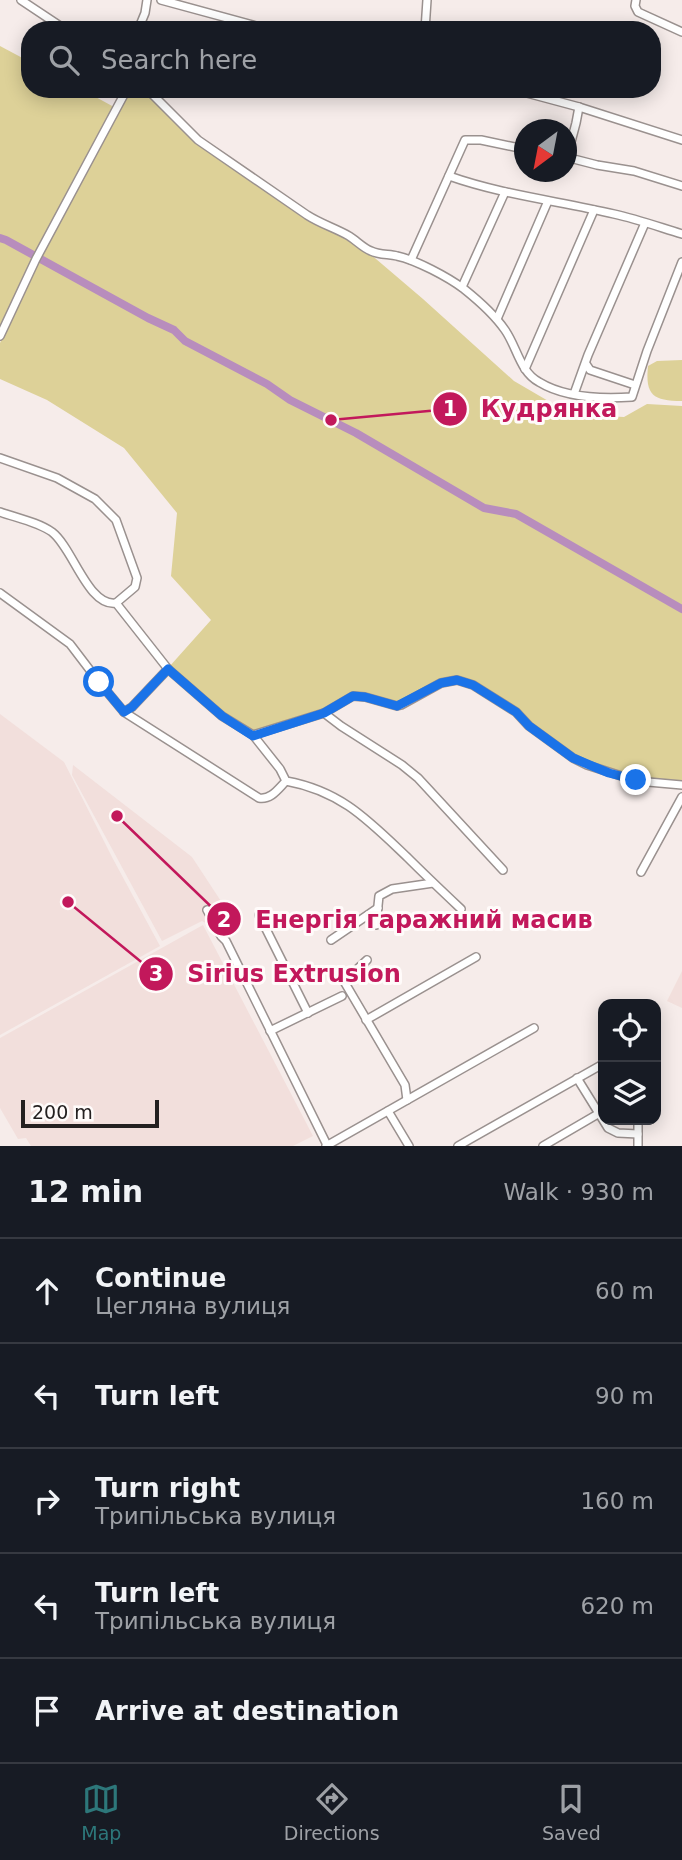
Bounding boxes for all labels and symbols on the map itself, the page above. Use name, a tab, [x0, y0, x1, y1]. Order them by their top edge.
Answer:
north arrow	[514, 119, 577, 182]
callout: Кудрянка	[432, 386, 632, 431]
text: Кудрянка	[481, 395, 617, 423]
text: 1	[443, 397, 457, 421]
route start	[83, 666, 114, 697]
route end	[620, 764, 651, 795]
callout: Енергія гаражний масив	[206, 897, 607, 942]
text: Енергія гаражний масив	[255, 906, 593, 934]
text: 2	[217, 908, 231, 932]
callout: Sirius Extrusion	[138, 951, 415, 996]
text: Sirius Extrusion	[187, 960, 401, 988]
text: 3	[149, 962, 163, 986]
scale bar	[21, 1097, 159, 1129]

